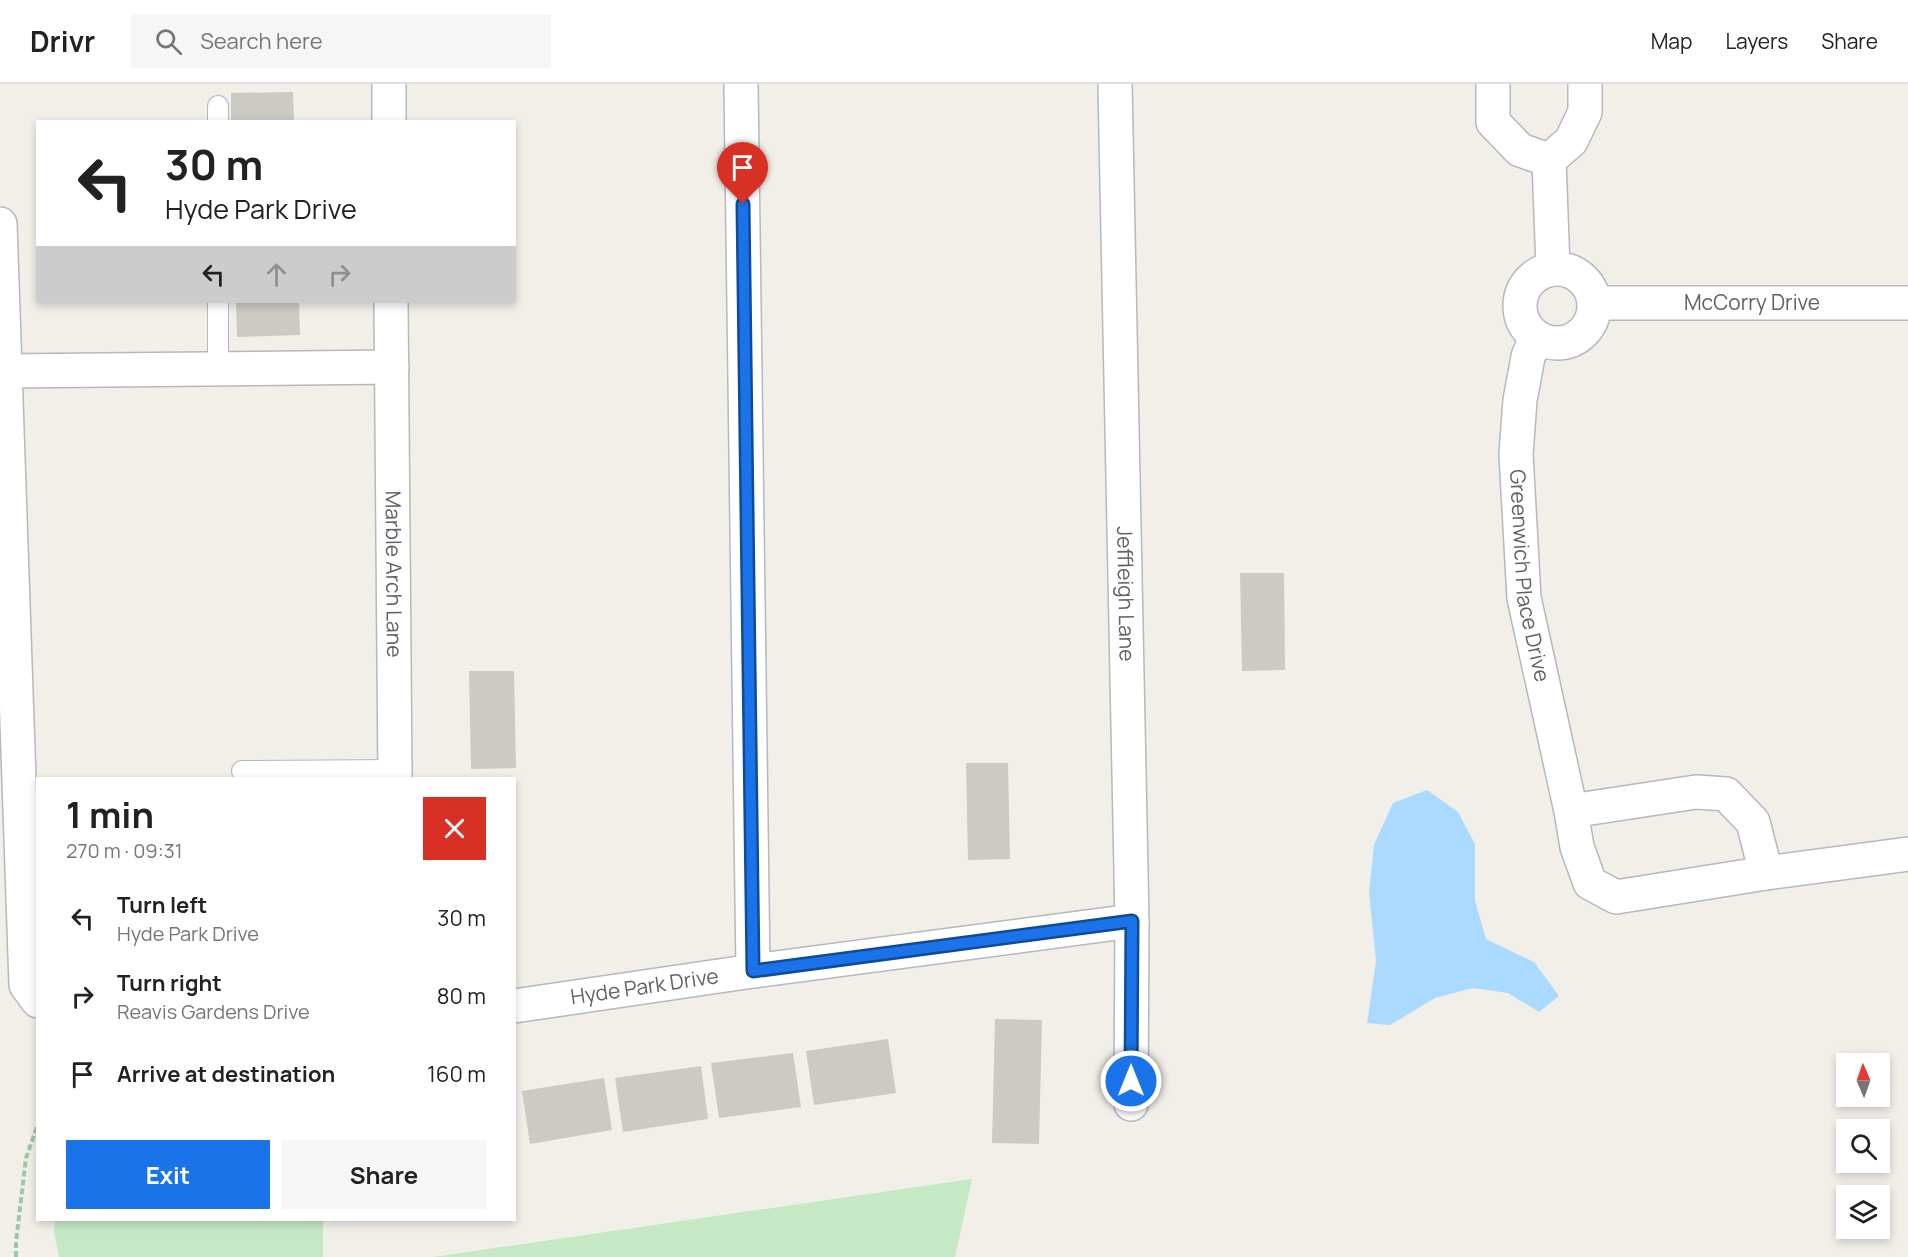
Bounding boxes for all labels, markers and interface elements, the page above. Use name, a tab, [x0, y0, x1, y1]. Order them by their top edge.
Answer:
search box	[131, 14, 551, 68]
text: Drivr	[30, 22, 95, 60]
icon: search	[152, 25, 185, 58]
text: Search here	[200, 26, 323, 56]
text: Map	[1651, 27, 1692, 55]
text: Layers	[1725, 27, 1788, 55]
text: Share	[1821, 27, 1878, 55]
text: 30 m	[165, 135, 263, 193]
pin	[717, 142, 768, 204]
icon: left	[66, 144, 144, 222]
icon: arrive	[726, 151, 759, 184]
text: Hyde Park Drive	[165, 190, 357, 227]
icon: left	[197, 258, 230, 291]
icon: ahead	[260, 258, 293, 291]
icon: right	[323, 258, 356, 291]
street label: McCorry Drive	[1684, 288, 1820, 316]
street label: Greenwich Place Drive	[1504, 468, 1557, 684]
street label: Marble Arch Lane	[380, 490, 409, 658]
street label: Jeffleigh Lane	[1111, 526, 1142, 662]
text: 1 min	[66, 790, 154, 839]
button: close	[423, 797, 486, 860]
text: 270 m · 09:31	[66, 837, 183, 864]
text: Turn left	[117, 890, 207, 920]
icon: left	[66, 902, 99, 935]
text: 30 m	[437, 903, 486, 933]
text: Hyde Park Drive	[117, 920, 259, 947]
street label: Hyde Park Drive	[569, 961, 720, 1011]
text: Turn right	[117, 968, 222, 998]
icon: right	[66, 980, 99, 1013]
text: 80 m	[437, 981, 486, 1011]
text: Reavis Gardens Drive	[117, 998, 310, 1025]
position arrow	[1099, 1049, 1163, 1113]
north arrow	[1836, 1053, 1890, 1107]
map controls	[1836, 1053, 1890, 1239]
icon: arrive	[66, 1058, 99, 1091]
text: Arrive at destination	[117, 1059, 335, 1089]
text: 160 m	[427, 1059, 486, 1089]
button: search	[1836, 1119, 1890, 1173]
button: Exit	[66, 1140, 270, 1209]
button: Share	[282, 1140, 486, 1209]
button: layers	[1836, 1185, 1890, 1239]

